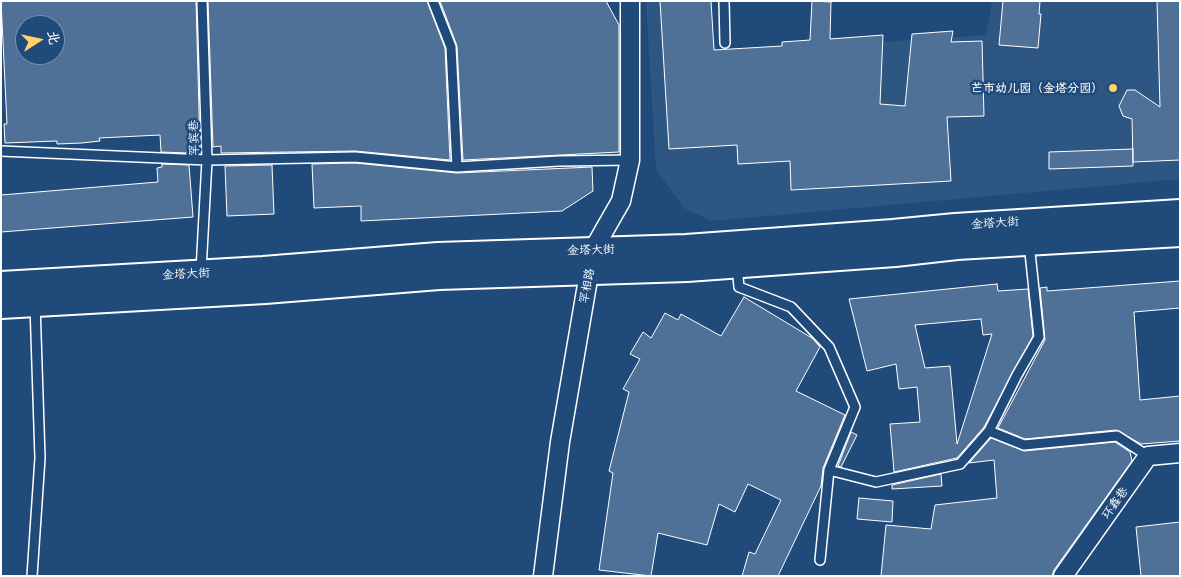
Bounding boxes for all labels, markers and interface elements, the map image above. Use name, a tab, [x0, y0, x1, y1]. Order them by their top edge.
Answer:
north arrow	[15, 15, 65, 65]
text: 北	[44, 29, 65, 46]
place label: 芒市幼儿园（金塔分园）	[971, 81, 1103, 95]
marker: 芒市幼儿园（金塔分园）	[1107, 82, 1119, 94]
street label: 罕宾巷	[186, 120, 202, 156]
street label: 金塔大街	[971, 214, 1019, 232]
street label: 金塔大街	[567, 242, 615, 258]
street label: 金塔大街	[162, 266, 210, 282]
street label: 罕相路	[577, 267, 597, 305]
street label: 环鑫巷	[1099, 484, 1131, 522]

